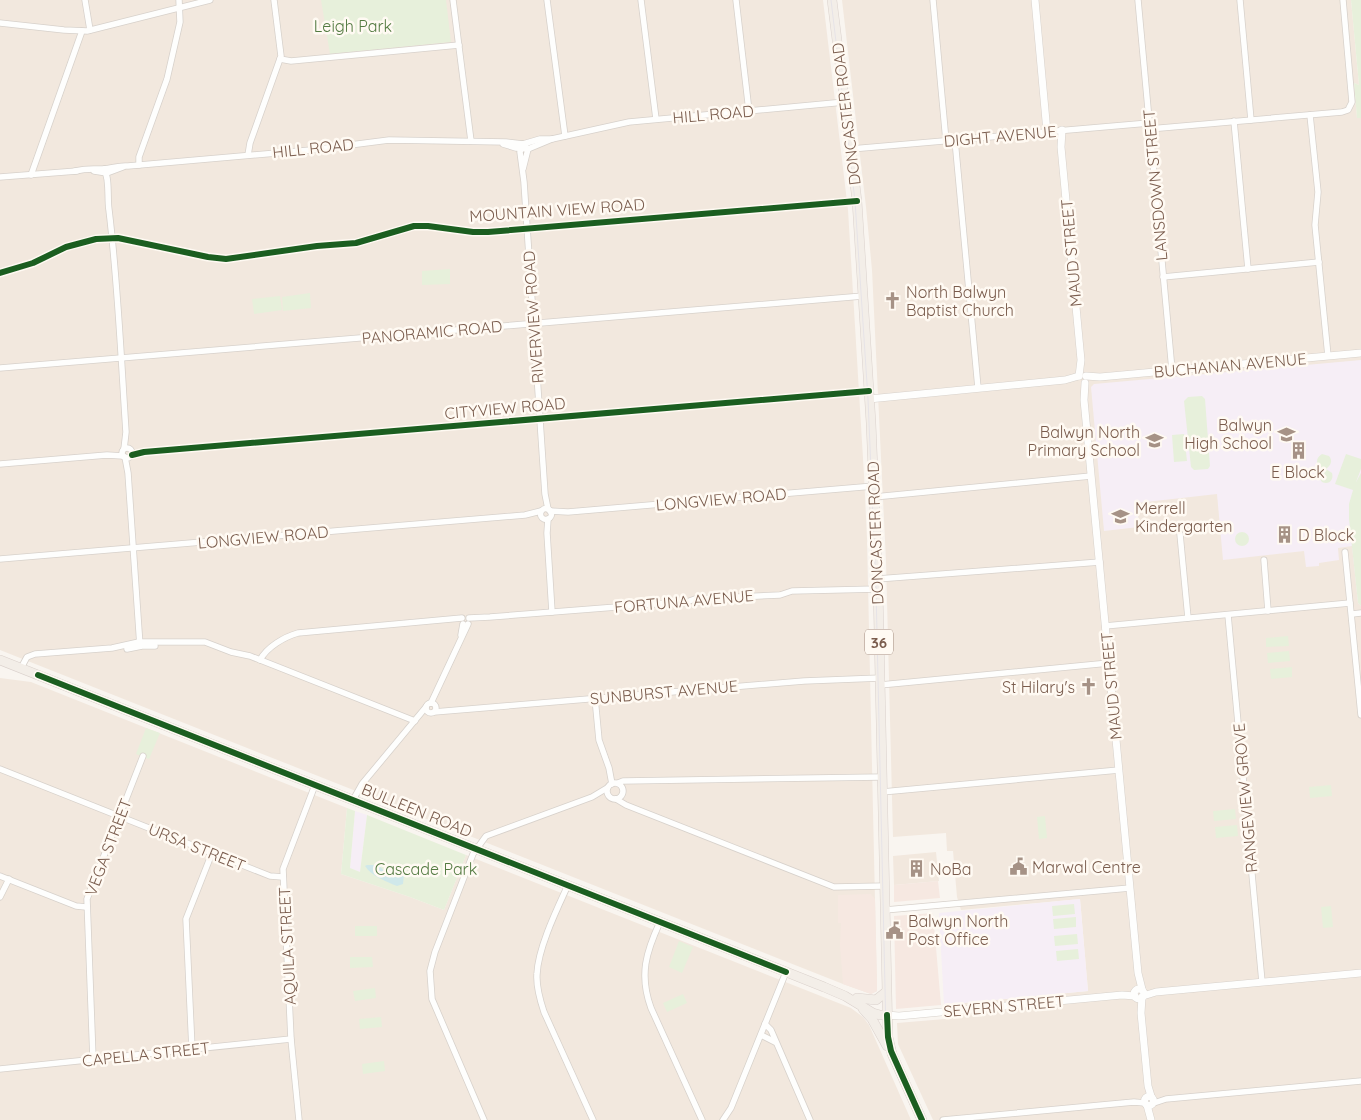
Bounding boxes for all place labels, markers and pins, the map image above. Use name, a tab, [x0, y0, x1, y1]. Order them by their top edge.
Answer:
place label: North Balwyn Baptist Church	[906, 282, 1014, 320]
church icon: North Balwyn Baptist Church	[882, 291, 902, 311]
place label: Balwyn High School	[1184, 415, 1272, 453]
place label: Balwyn North Primary School	[1028, 422, 1140, 460]
school or university icon: Balwyn High School	[1276, 424, 1296, 444]
school or university icon: Balwyn North Primary School	[1144, 431, 1164, 451]
building icon: E Block	[1288, 440, 1308, 460]
place label: E Block	[1271, 462, 1325, 482]
place label: Merrell Kindergarten	[1135, 498, 1233, 536]
school or university icon: Merrell Kindergarten	[1111, 507, 1131, 527]
building icon: D Block	[1274, 525, 1294, 545]
place label: D Block	[1298, 525, 1354, 545]
place label: St Hilary's	[1002, 677, 1075, 697]
church icon: St Hilary's	[1079, 677, 1099, 697]
public building icon: Marwal Centre	[1008, 857, 1028, 877]
place label: Marwal Centre	[1032, 857, 1141, 877]
building icon: NoBa	[906, 859, 926, 879]
place label: NoBa	[930, 859, 971, 879]
place label: Balwyn North Post Office	[908, 911, 1008, 949]
public building icon: Balwyn North Post Office	[884, 920, 904, 940]

